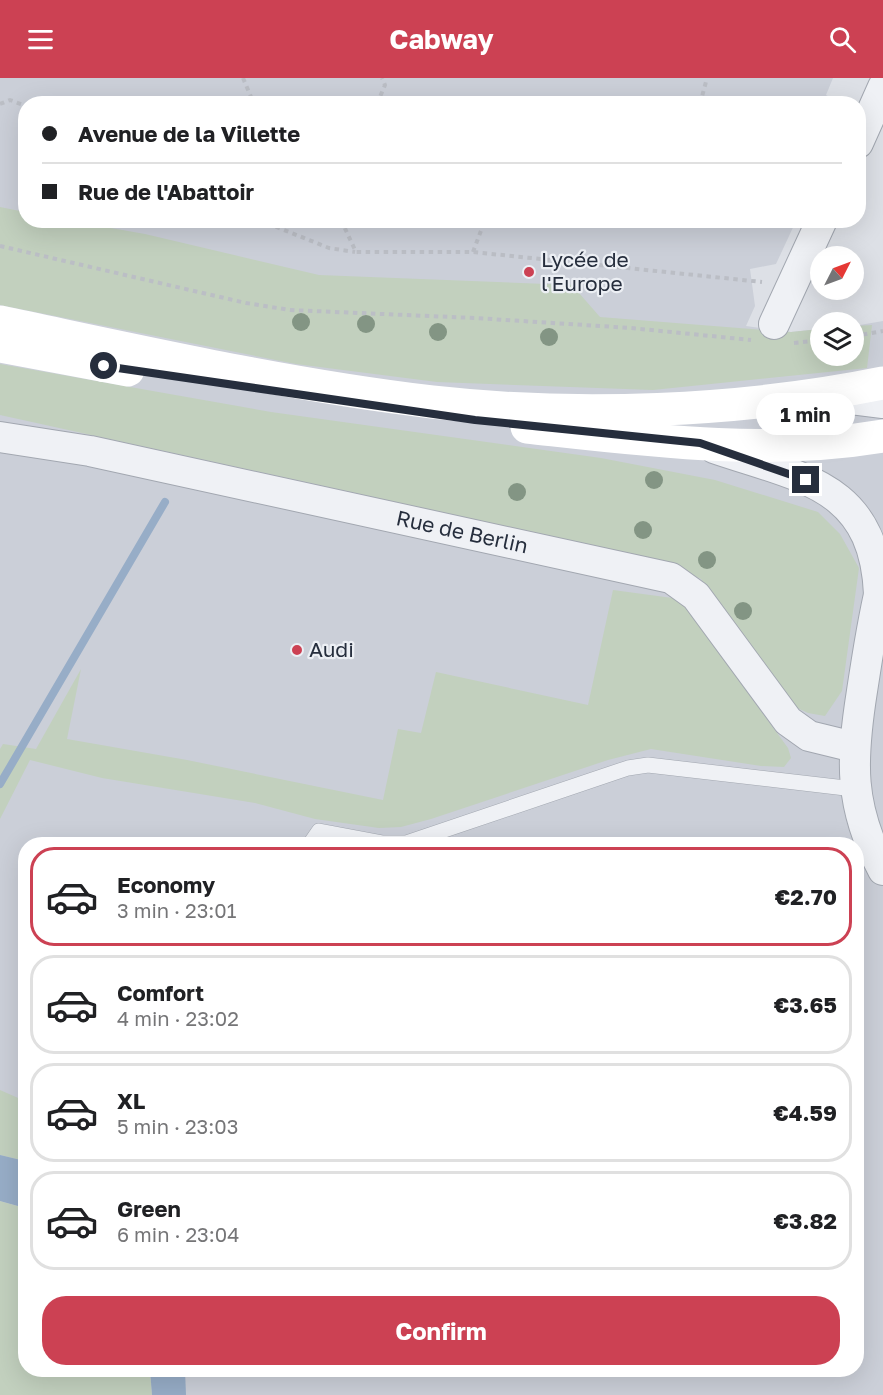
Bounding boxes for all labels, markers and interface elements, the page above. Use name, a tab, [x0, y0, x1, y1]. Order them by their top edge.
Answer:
icon: menu	[24, 23, 57, 56]
text: Cabway	[389, 23, 494, 55]
icon: search	[826, 23, 859, 56]
text: Avenue de la Villette	[78, 120, 300, 147]
text: Rue de l'Abattoir	[78, 178, 254, 205]
place label: Lycée de l'Europe	[541, 246, 629, 296]
north arrow	[810, 246, 864, 300]
map controls	[810, 246, 864, 366]
marker: Lycée de l'Europe	[522, 265, 536, 279]
button: layers	[810, 312, 864, 366]
route start	[90, 352, 117, 379]
callout: 1 min	[756, 393, 856, 435]
text: 1 min	[780, 402, 831, 426]
route end	[792, 466, 819, 493]
street label: Rue de Berlin	[394, 504, 531, 558]
place label: Audi	[309, 636, 354, 662]
marker: Audi	[290, 643, 304, 657]
icon: car	[45, 870, 99, 924]
text: Economy	[117, 871, 215, 898]
text: €2.70	[775, 883, 837, 910]
text: 3 min · 23:01	[117, 898, 236, 922]
icon: car	[45, 978, 99, 1032]
text: Comfort	[117, 979, 204, 1006]
text: €3.65	[774, 991, 837, 1018]
text: 4 min · 23:02	[117, 1006, 239, 1030]
icon: car	[45, 1086, 99, 1140]
text: XL	[117, 1087, 145, 1114]
text: €4.59	[773, 1099, 837, 1126]
text: 5 min · 23:03	[117, 1114, 238, 1138]
icon: car	[45, 1194, 99, 1248]
text: Green	[117, 1195, 181, 1222]
text: €3.82	[774, 1207, 837, 1234]
text: 6 min · 23:04	[117, 1222, 239, 1246]
button: Confirm	[42, 1296, 840, 1365]

